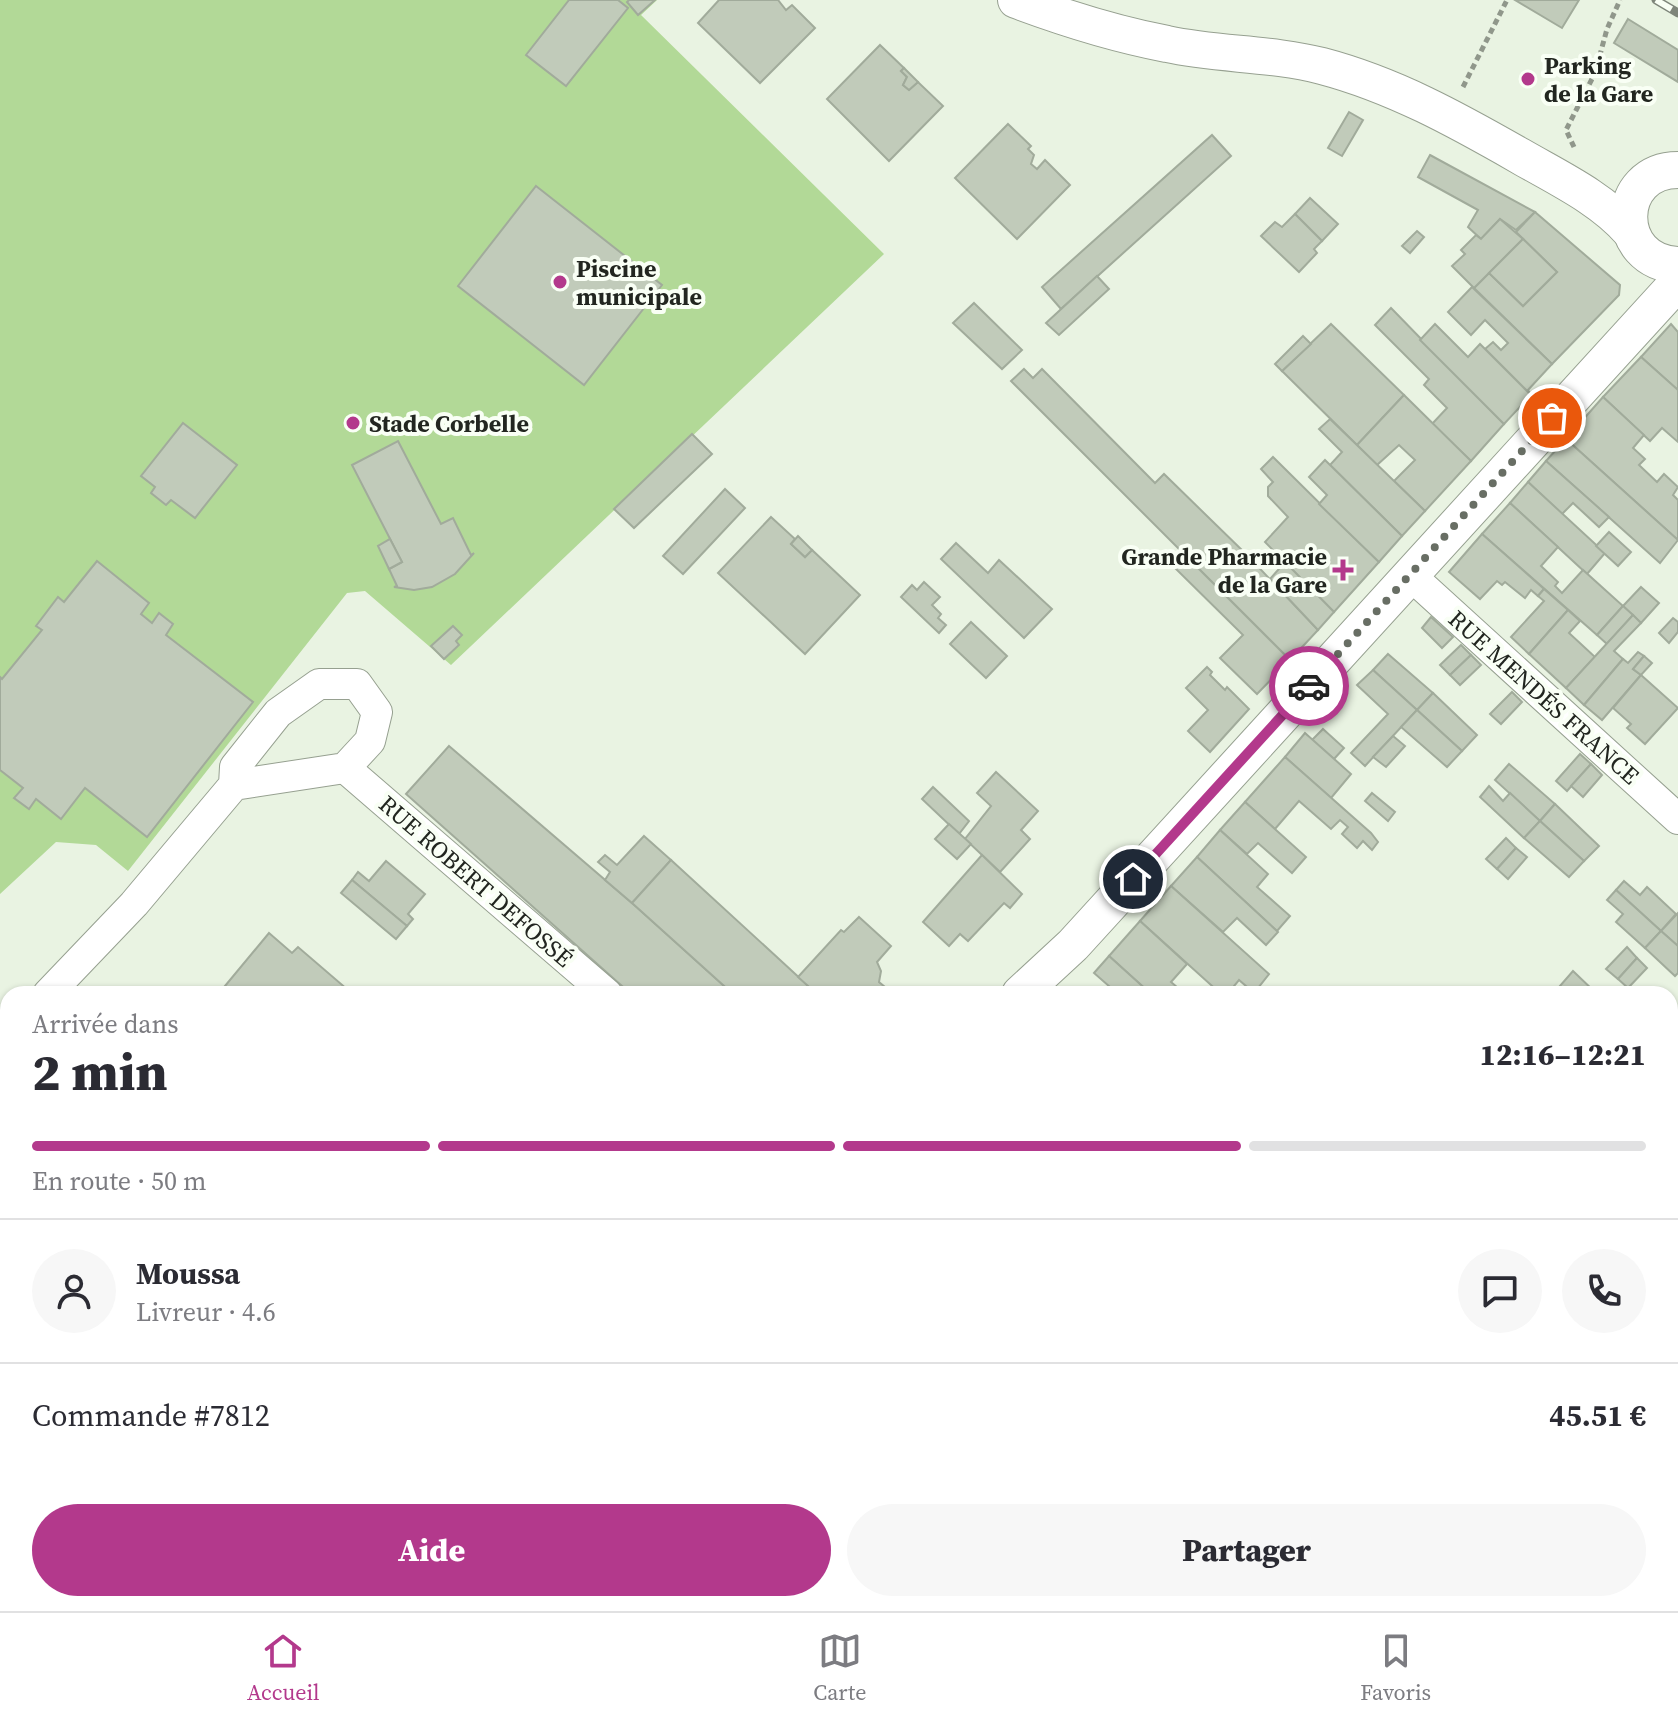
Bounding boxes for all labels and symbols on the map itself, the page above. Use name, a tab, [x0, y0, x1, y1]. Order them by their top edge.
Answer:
place label: Parking de la Gare	[1544, 49, 1653, 110]
marker: Parking de la Gare	[1519, 70, 1537, 88]
place label: Piscine municipale	[576, 252, 702, 313]
marker: Piscine municipale	[551, 273, 569, 291]
pin	[1518, 384, 1586, 452]
place label: Stade Corbelle	[369, 407, 529, 440]
marker: Stade Corbelle	[344, 414, 362, 432]
place label: Grande Pharmacie de la Gare	[1121, 540, 1327, 601]
marker: Grande Pharmacie de la Gare	[1334, 561, 1352, 579]
street label: RUE MENDÉS FRANCE	[1442, 602, 1646, 792]
courier	[1269, 646, 1349, 726]
street label: RUE ROBERT DEFOSSÉ	[372, 788, 580, 974]
pin	[1099, 845, 1167, 913]

